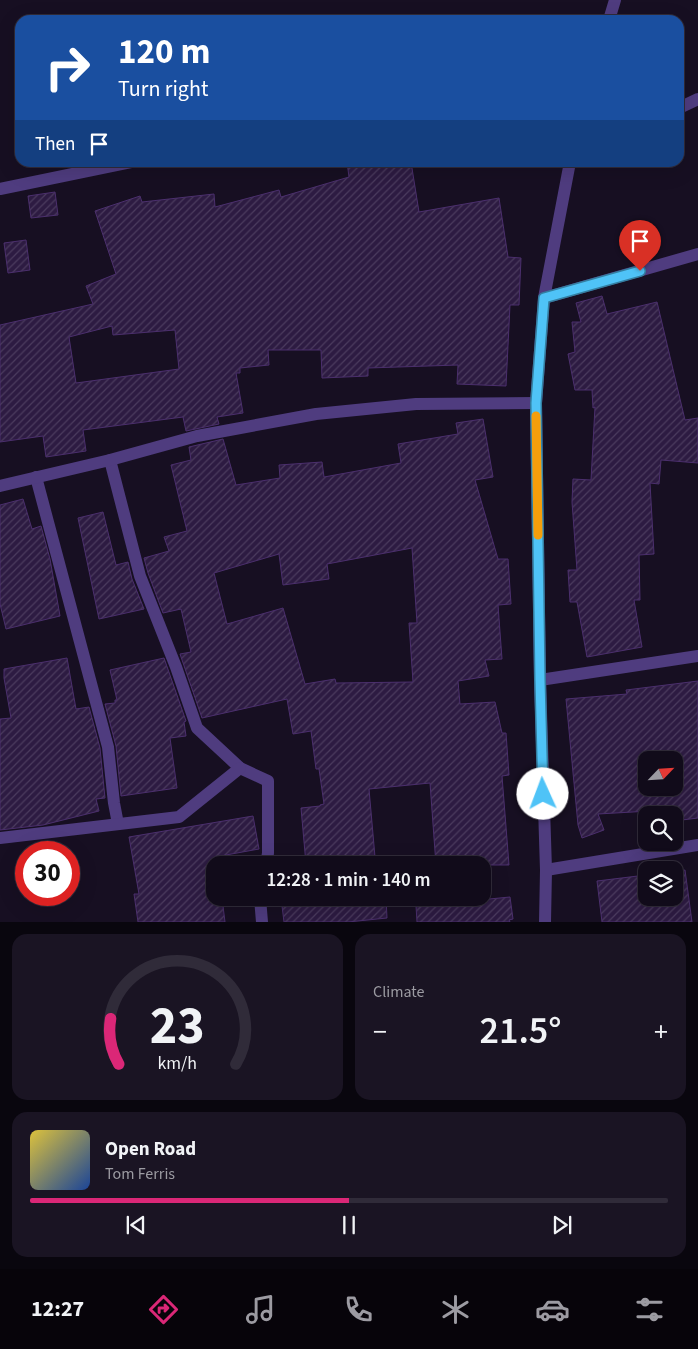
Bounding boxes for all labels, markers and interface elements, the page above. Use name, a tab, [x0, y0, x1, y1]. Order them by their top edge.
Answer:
text: 120 m	[118, 27, 210, 77]
icon: right	[35, 35, 100, 100]
text: Turn right	[118, 73, 208, 105]
icon: arrive	[85, 130, 113, 158]
text: Then	[35, 131, 75, 158]
pin	[619, 220, 661, 271]
icon: arrive	[626, 227, 654, 255]
north arrow	[638, 751, 682, 796]
map controls	[638, 751, 683, 906]
position arrow	[516, 767, 568, 819]
button: search	[638, 806, 683, 851]
speed limit sign: 30	[15, 841, 80, 906]
button: layers	[638, 861, 683, 906]
text: 12:28 · 1 min · 140 m	[266, 867, 431, 894]
text: Climate	[373, 981, 424, 1003]
text: 23	[150, 990, 205, 1064]
text: 21.5°	[479, 1004, 562, 1058]
text: −	[373, 1012, 387, 1052]
text: +	[654, 1012, 668, 1052]
text: km/h	[158, 1051, 197, 1076]
text: Open Road	[105, 1136, 196, 1163]
text: Tom Ferris	[105, 1163, 175, 1185]
icon: previous	[122, 1211, 150, 1239]
icon: pause	[335, 1211, 363, 1239]
icon: next	[548, 1211, 576, 1239]
icon: directions	[146, 1292, 181, 1327]
icon: music	[243, 1292, 278, 1327]
icon: phone	[341, 1292, 376, 1327]
icon: climate	[438, 1292, 473, 1327]
icon: car	[535, 1292, 570, 1327]
icon: filters	[632, 1292, 667, 1327]
text: 12:27	[31, 1293, 84, 1325]

